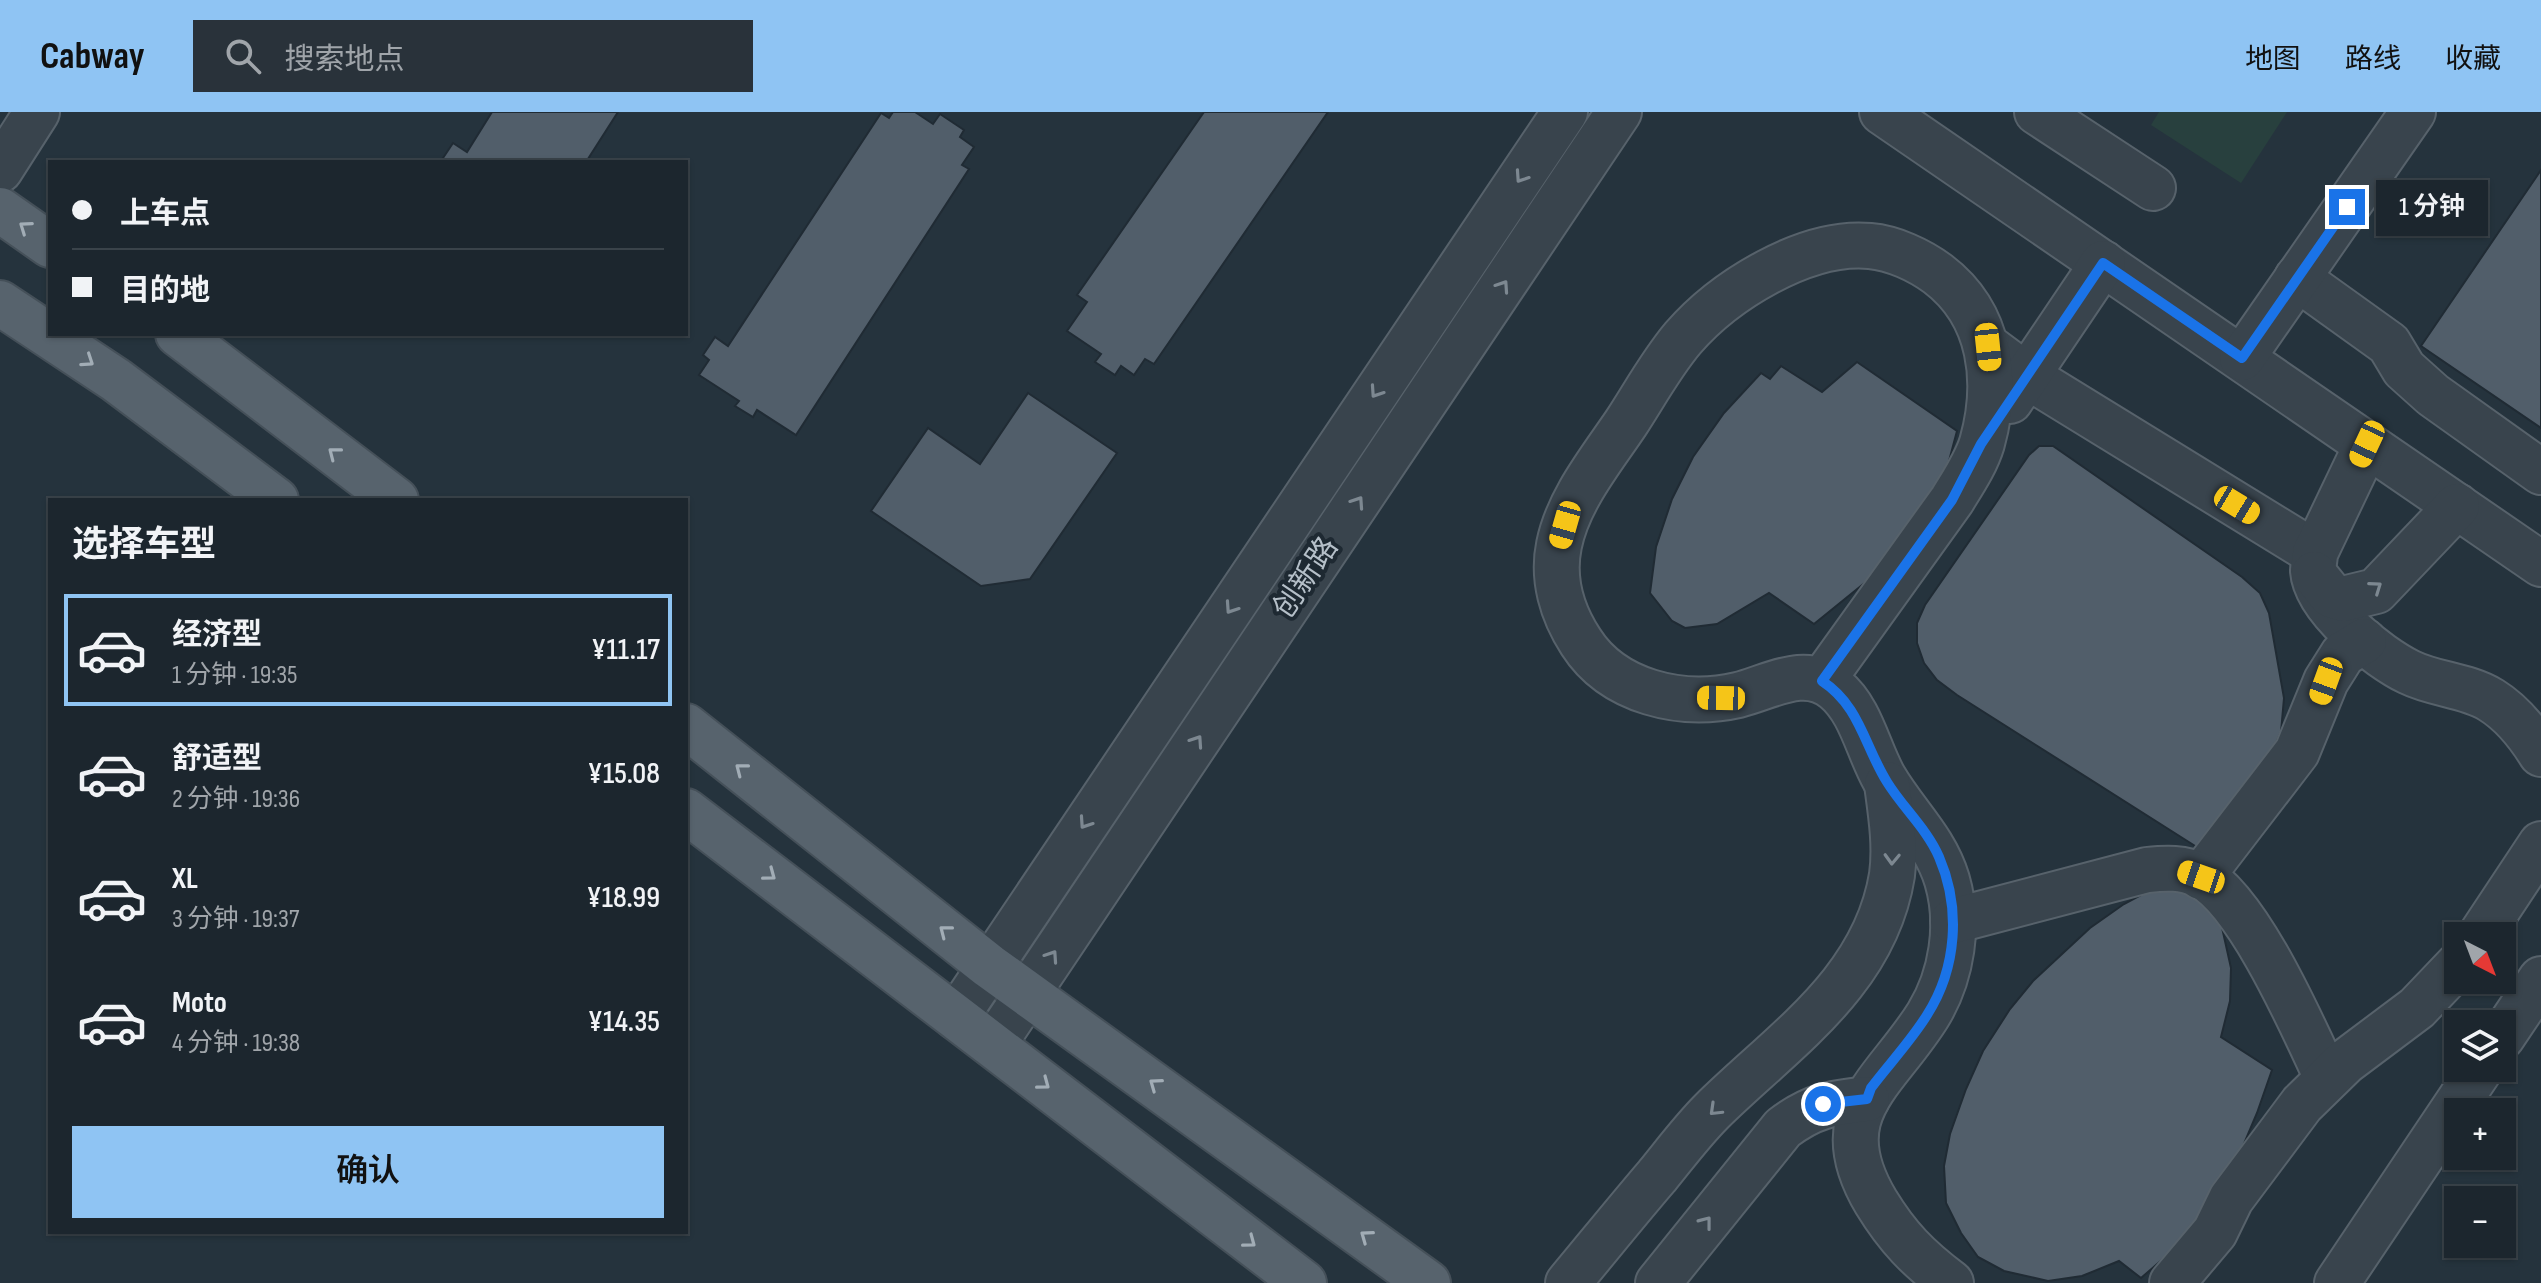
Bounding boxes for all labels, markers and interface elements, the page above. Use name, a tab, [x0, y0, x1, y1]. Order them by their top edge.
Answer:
search box	[193, 20, 753, 92]
text: Cabway	[40, 34, 145, 79]
icon: search	[221, 34, 265, 78]
text: 搜索地点	[285, 42, 405, 78]
text: 地图	[2245, 43, 2301, 76]
text: 路线	[2345, 43, 2401, 76]
text: 收藏	[2445, 43, 2501, 76]
one-way arrow	[1516, 168, 1531, 182]
callout: 1 分钟	[2375, 179, 2487, 235]
route end	[2329, 189, 2365, 225]
text: 1 分钟	[2399, 192, 2465, 223]
text: 上车点	[120, 196, 210, 232]
one-way arrow	[19, 222, 34, 237]
text: 目的地	[120, 273, 210, 309]
one-way arrow	[1493, 280, 1508, 294]
car	[1974, 322, 2002, 372]
one-way arrow	[80, 352, 94, 367]
one-way arrow	[1371, 384, 1386, 398]
car	[2346, 417, 2388, 471]
one-way arrow	[328, 448, 343, 462]
car	[2210, 482, 2264, 528]
one-way arrow	[1348, 496, 1363, 510]
car	[1547, 499, 1583, 551]
text: 选择车型	[72, 524, 216, 567]
street label: 创新路	[1266, 531, 1346, 625]
one-way arrow	[2367, 582, 2382, 597]
one-way arrow	[1225, 599, 1240, 613]
icon: car	[76, 614, 148, 686]
text: 经济型	[172, 617, 262, 653]
text: ¥11.17	[591, 632, 660, 668]
car	[2307, 654, 2345, 708]
text: 1 分钟 · 19:35	[172, 660, 298, 691]
car	[1697, 686, 1745, 710]
one-way arrow	[1187, 735, 1202, 749]
icon: car	[76, 738, 148, 810]
text: 舒适型	[172, 741, 262, 777]
text: ¥15.08	[588, 756, 660, 792]
one-way arrow	[735, 765, 750, 779]
text: 2 分钟 · 19:36	[172, 784, 300, 815]
one-way arrow	[1080, 815, 1095, 829]
one-way arrow	[1884, 854, 1901, 866]
car	[2174, 858, 2228, 896]
text: XL	[172, 861, 198, 897]
icon: car	[76, 862, 148, 934]
one-way arrow	[761, 866, 776, 880]
text: ¥18.99	[586, 880, 660, 916]
text: 3 分钟 · 19:37	[172, 904, 299, 935]
north arrow	[2444, 922, 2516, 994]
map controls	[2444, 922, 2516, 1258]
one-way arrow	[939, 926, 954, 940]
one-way arrow	[1042, 951, 1057, 965]
text: Moto	[172, 985, 227, 1021]
icon: car	[76, 986, 148, 1058]
text: ¥14.35	[588, 1004, 660, 1040]
button: layers	[2444, 1010, 2516, 1082]
text: 4 分钟 · 19:38	[172, 1028, 300, 1059]
one-way arrow	[1035, 1074, 1050, 1088]
one-way arrow	[1149, 1080, 1163, 1094]
route start	[1805, 1086, 1841, 1122]
button: +	[2444, 1098, 2516, 1170]
one-way arrow	[1710, 1101, 1724, 1115]
button: 确认	[72, 1126, 664, 1218]
button: −	[2444, 1186, 2516, 1258]
one-way arrow	[1697, 1216, 1711, 1231]
one-way arrow	[1360, 1231, 1374, 1246]
one-way arrow	[1241, 1232, 1256, 1246]

